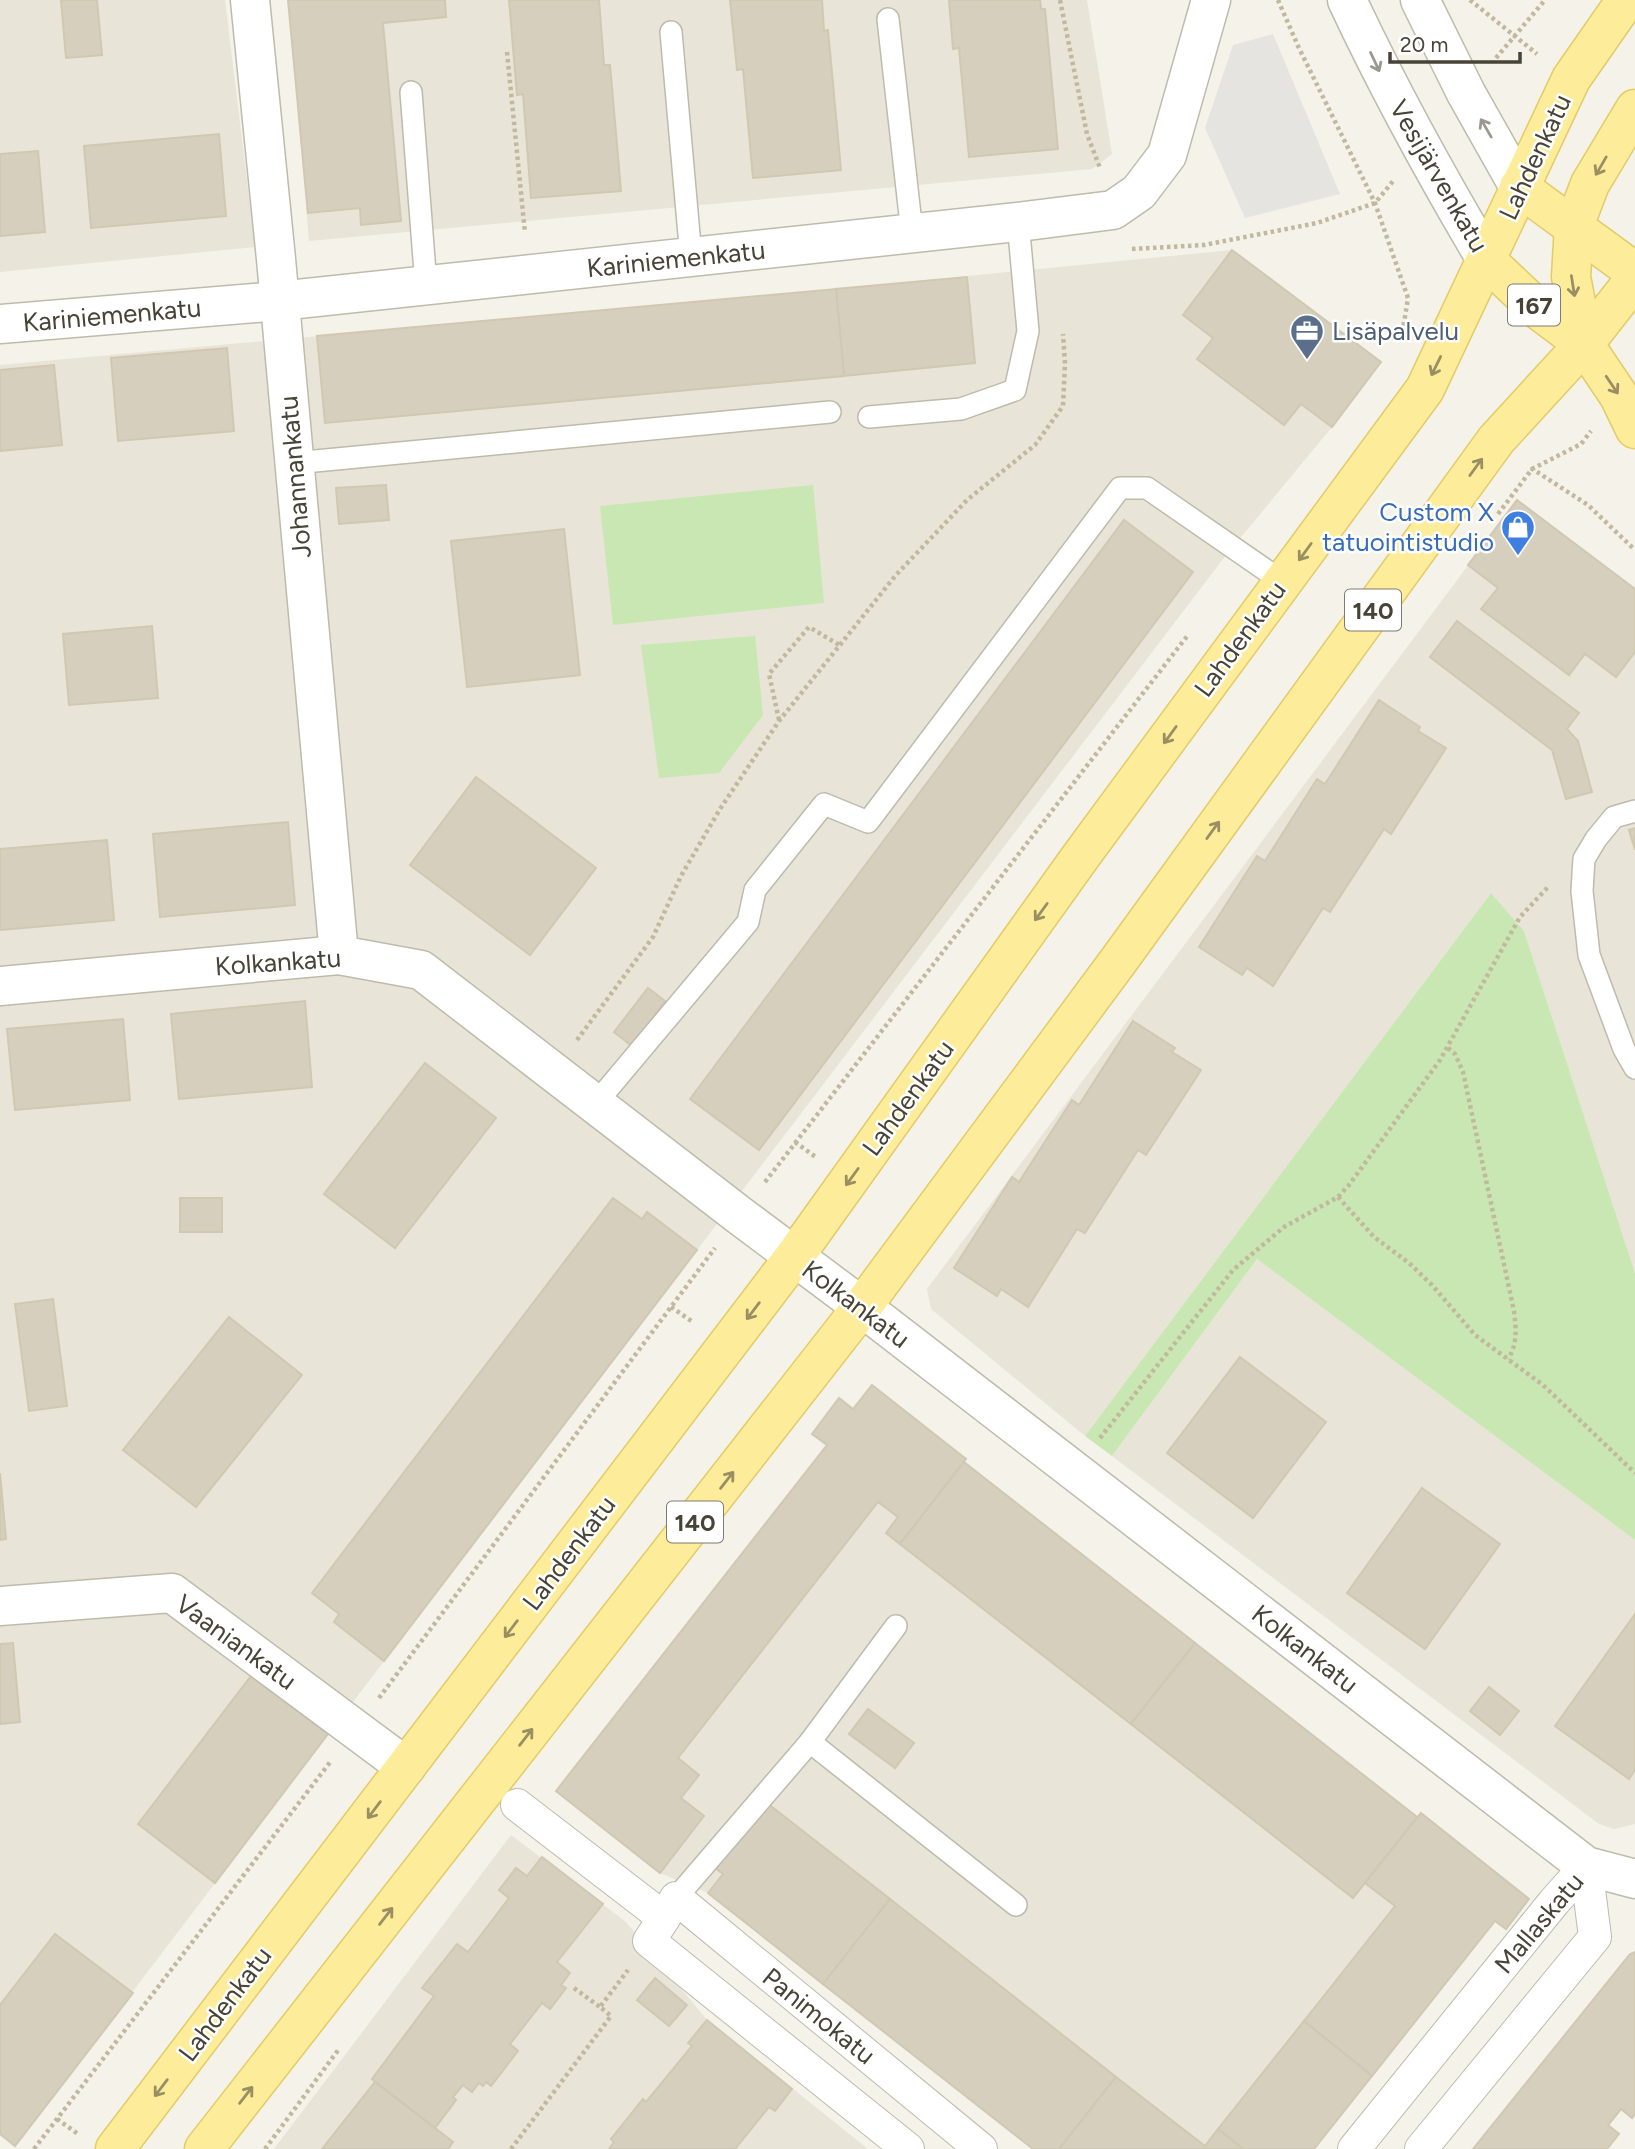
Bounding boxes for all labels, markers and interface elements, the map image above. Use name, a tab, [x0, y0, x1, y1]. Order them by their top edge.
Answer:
scale bar	[1390, 21, 1520, 65]
text: 20 m	[1400, 32, 1448, 57]
one-way arrow	[1369, 51, 1383, 72]
street label: Lahdenkatu	[1492, 89, 1578, 225]
street label: Vesijärvenkatu	[1383, 94, 1495, 258]
one-way arrow	[1479, 118, 1492, 139]
one-way arrow	[1593, 155, 1607, 175]
street label: Kariniemenkatu	[585, 234, 767, 284]
one-way arrow	[1567, 274, 1580, 297]
road number: 167	[1508, 284, 1560, 326]
street label: Kariniemenkatu	[21, 291, 203, 339]
office icon: Lisäpalvelu	[1288, 312, 1326, 361]
place label: Lisäpalvelu	[1332, 315, 1459, 347]
one-way arrow	[1428, 355, 1442, 376]
one-way arrow	[1605, 375, 1619, 394]
street label: Johannankatu	[272, 394, 318, 560]
one-way arrow	[1469, 458, 1483, 477]
place label: Custom X tatuointistudio	[1322, 496, 1494, 558]
shop icon: Custom X tatuointistudio	[1499, 508, 1537, 557]
one-way arrow	[1297, 542, 1312, 561]
street label: Lahdenkatu	[1187, 575, 1293, 703]
road number: 140	[1345, 590, 1401, 630]
one-way arrow	[1163, 725, 1177, 744]
one-way arrow	[1206, 821, 1220, 840]
one-way arrow	[1034, 902, 1048, 921]
street label: Kolkankatu	[214, 942, 342, 982]
street label: Lahdenkatu	[855, 1034, 961, 1162]
one-way arrow	[845, 1167, 859, 1186]
street label: Kolkankatu	[796, 1253, 916, 1355]
one-way arrow	[746, 1302, 761, 1320]
one-way arrow	[719, 1472, 734, 1490]
street label: Lahdenkatu	[516, 1489, 622, 1617]
road number: 140	[667, 1502, 723, 1542]
street label: Vaaniankatu	[169, 1587, 303, 1697]
street label: Kolkankatu	[1245, 1597, 1365, 1701]
one-way arrow	[504, 1619, 519, 1638]
one-way arrow	[519, 1728, 534, 1746]
one-way arrow	[366, 1800, 381, 1818]
street label: Mallaskatu	[1488, 1866, 1590, 1980]
one-way arrow	[379, 1907, 394, 1926]
street label: Lahdenkatu	[172, 1940, 278, 2068]
street label: Panimokatu	[756, 1961, 882, 2071]
one-way arrow	[154, 2078, 169, 2097]
one-way arrow	[239, 2087, 254, 2105]

